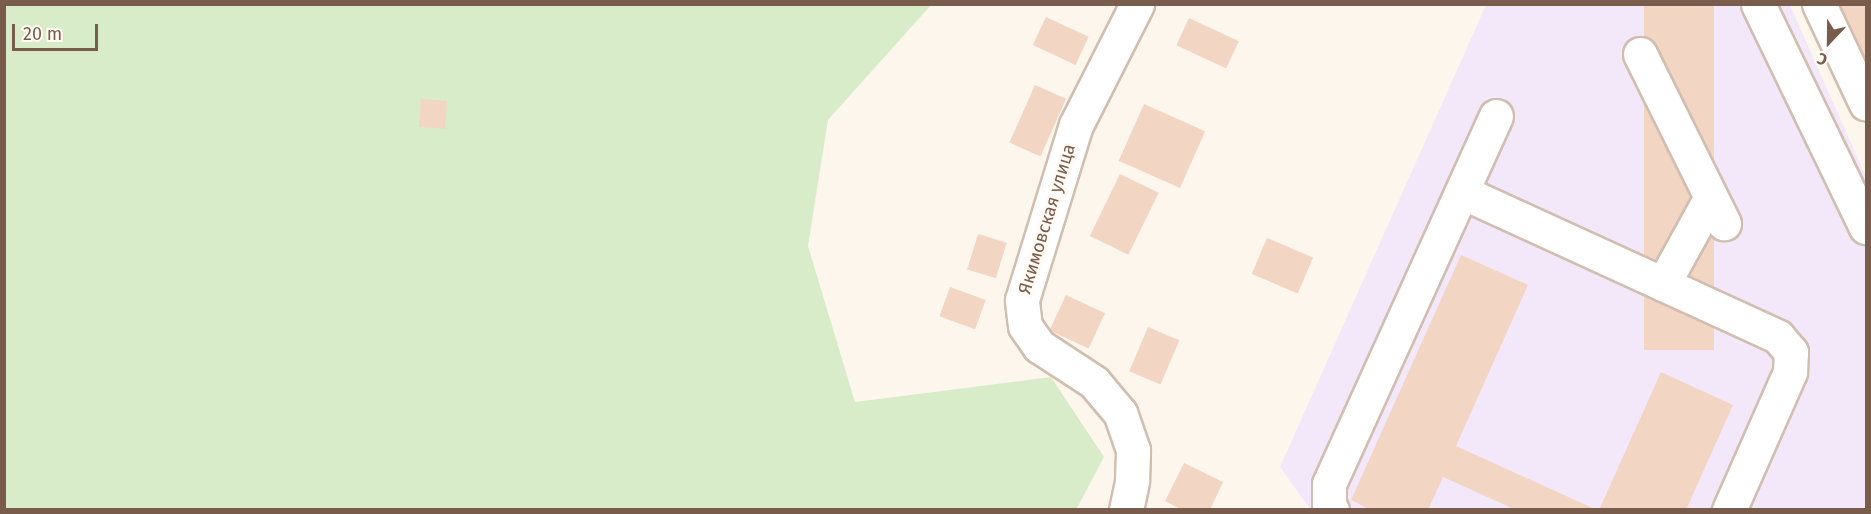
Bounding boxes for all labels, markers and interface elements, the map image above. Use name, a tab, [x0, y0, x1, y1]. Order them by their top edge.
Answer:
scale bar	[15, 12, 100, 50]
north arrow	[1799, 12, 1859, 72]
text: 20 m	[23, 23, 62, 45]
text: С	[1814, 49, 1830, 70]
street label: Якимовская улица	[1014, 141, 1080, 297]

